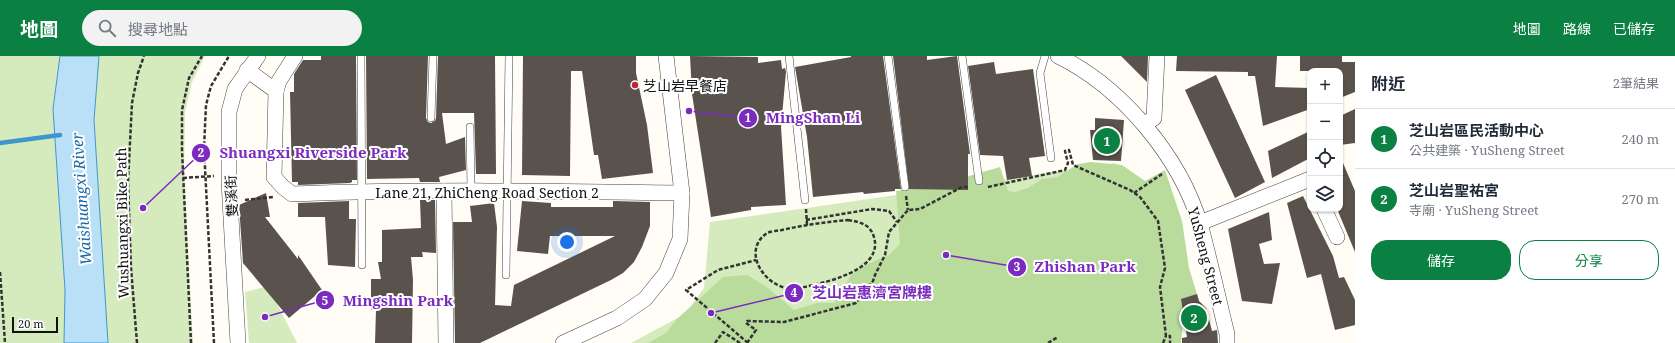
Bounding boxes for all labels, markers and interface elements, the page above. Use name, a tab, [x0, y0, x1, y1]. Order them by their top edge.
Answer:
search box	[82, 10, 362, 46]
text: 地圖	[20, 16, 58, 42]
icon: search	[96, 17, 118, 39]
text: 搜尋地點	[128, 19, 188, 39]
text: 地圖	[1513, 19, 1541, 38]
text: 路線	[1563, 19, 1591, 38]
text: 已儲存	[1613, 19, 1655, 38]
map controls	[1307, 68, 1343, 212]
button: +	[1307, 68, 1343, 104]
text: 附近	[1371, 72, 1405, 95]
text: 2筆結果	[1613, 74, 1659, 92]
place label: 芝山岩早餐店	[643, 76, 727, 95]
marker: 芝山岩早餐店	[630, 80, 640, 90]
callout: MingShan Li	[738, 104, 869, 131]
button: −	[1307, 104, 1343, 140]
text: MingShan Li	[766, 107, 861, 127]
text: 1	[745, 109, 752, 126]
text: 芝山岩區民活動中心	[1409, 120, 1544, 140]
pin: 1	[1094, 126, 1120, 156]
text: 1	[1380, 130, 1388, 148]
text: 240 m	[1622, 130, 1659, 148]
water label: Waishuangxi River	[66, 131, 96, 266]
callout: Shuangxi Riverside Park	[191, 139, 414, 166]
button: locate	[1307, 140, 1343, 176]
text: 公共建築 · YuSheng Street	[1409, 141, 1565, 159]
text: Shuangxi Riverside Park	[219, 142, 407, 162]
text: 2	[198, 144, 205, 161]
street label: Wushuangxi Bike Path	[111, 147, 133, 299]
street label: 雙溪街	[220, 175, 242, 217]
button: layers	[1307, 176, 1343, 212]
text: 芝山岩聖祐宮	[1409, 180, 1499, 200]
street label: Lane 21, ZhiCheng Road Section 2	[375, 183, 599, 202]
text: 2	[1380, 190, 1388, 208]
text: 270 m	[1622, 190, 1659, 208]
text: 寺廟 · YuSheng Street	[1409, 201, 1539, 219]
street label: YuSheng Street	[1184, 204, 1228, 307]
your location	[557, 232, 577, 252]
button: 儲存	[1371, 240, 1511, 280]
button: 分享	[1519, 240, 1659, 280]
callout: Zhishan Park	[1007, 254, 1144, 281]
text: Zhishan Park	[1034, 256, 1136, 276]
text: 3	[1014, 258, 1021, 275]
callout: 芝山岩惠濟宮牌樓	[784, 279, 940, 306]
text: 芝山岩惠濟宮牌樓	[812, 282, 932, 302]
text: 4	[791, 284, 798, 301]
callout: Mingshin Park	[315, 287, 461, 314]
text: Mingshin Park	[343, 290, 454, 310]
text: 5	[322, 292, 329, 309]
pin: 2	[1181, 303, 1207, 333]
scale bar	[12, 315, 58, 334]
text: 20 m	[18, 316, 44, 331]

